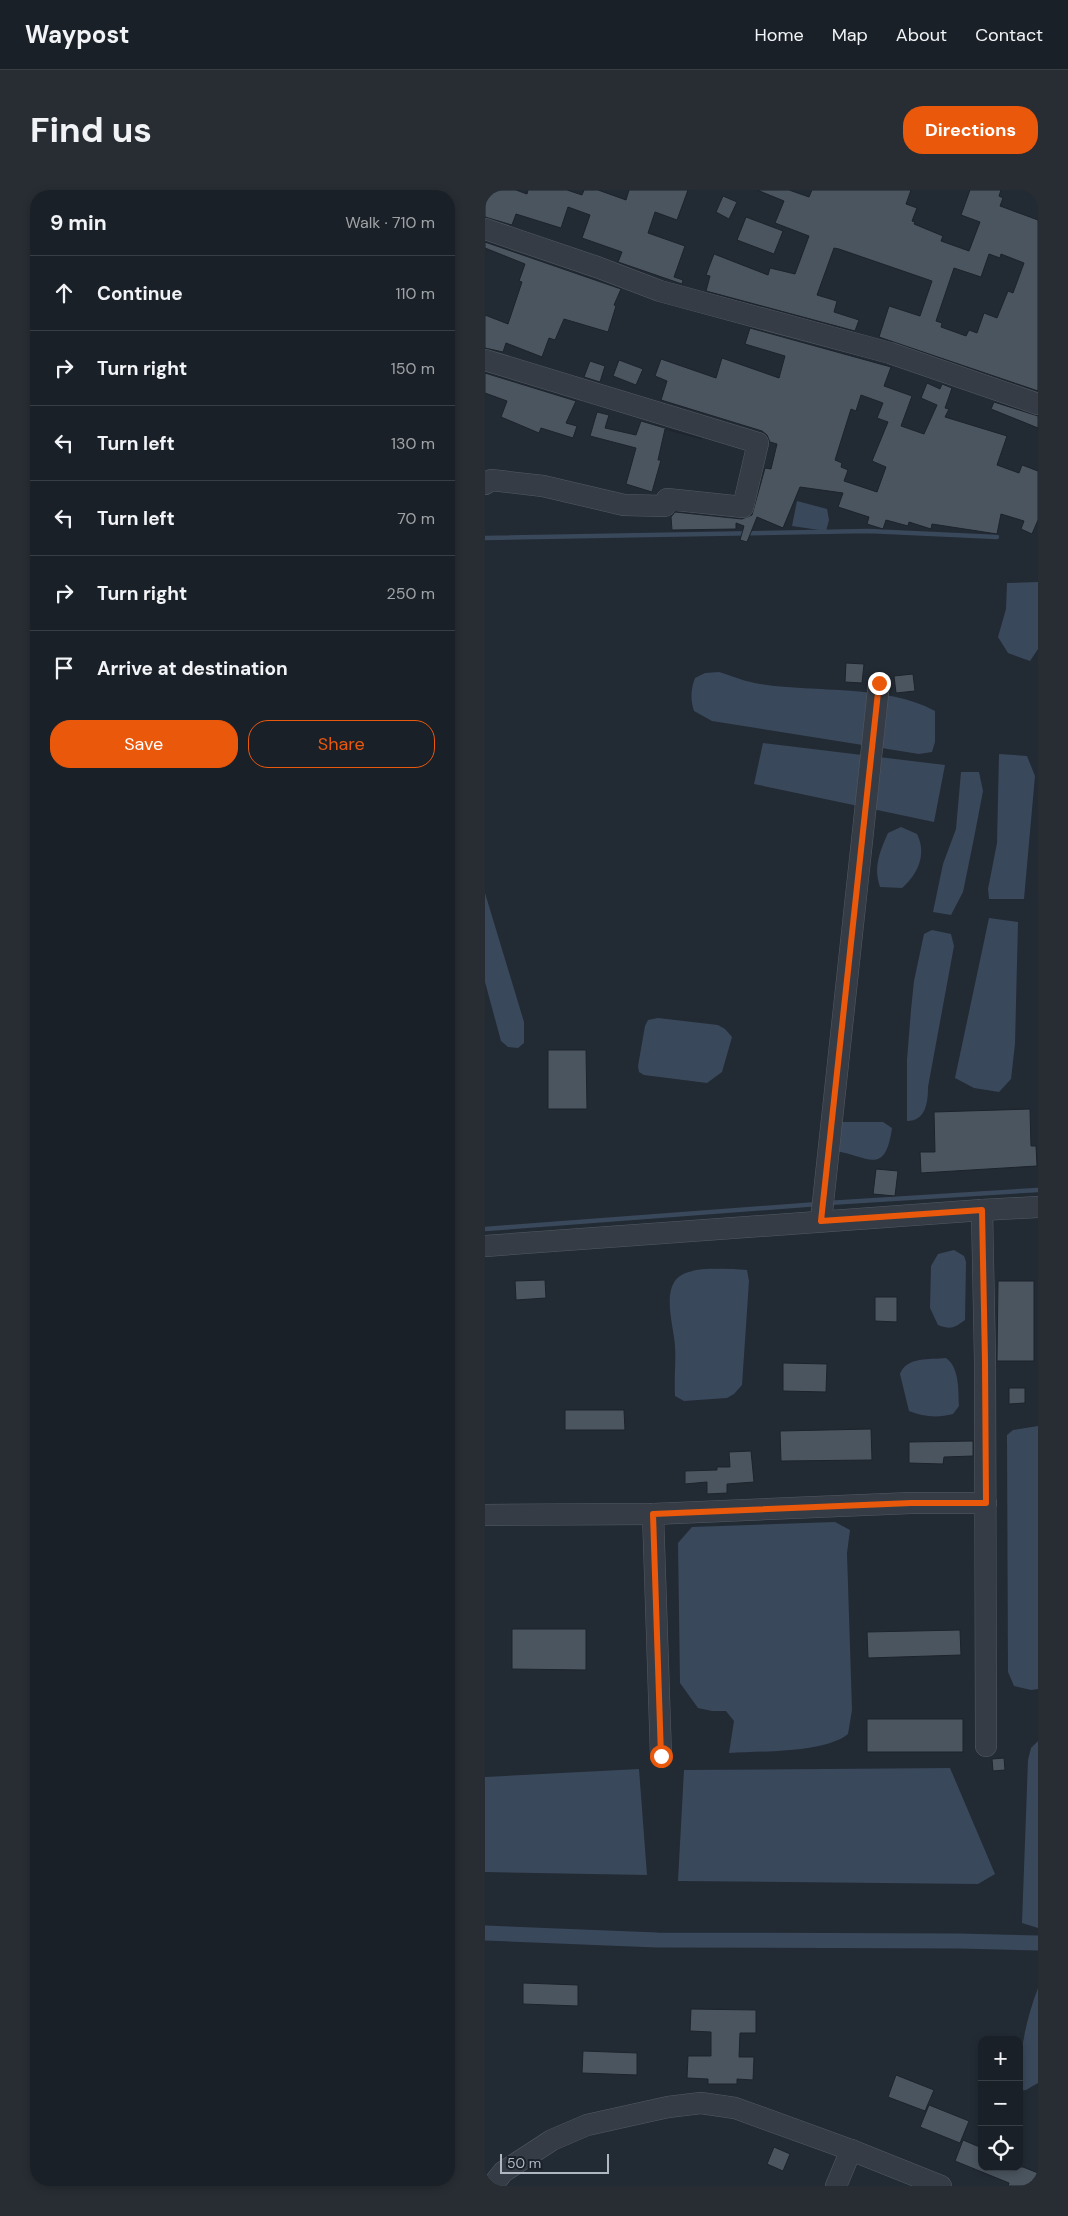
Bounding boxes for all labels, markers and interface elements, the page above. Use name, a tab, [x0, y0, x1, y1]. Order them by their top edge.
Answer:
text: Waypost	[25, 19, 129, 50]
text: Home	[754, 23, 804, 47]
text: Map	[832, 23, 868, 47]
text: About	[896, 23, 947, 47]
text: Contact	[975, 23, 1043, 47]
button: Directions	[903, 106, 1038, 154]
text: Find us	[30, 107, 152, 153]
text: 9 min	[50, 209, 107, 237]
text: Walk · 710 m	[345, 212, 435, 233]
icon: ahead	[50, 279, 78, 307]
text: Continue	[97, 281, 183, 306]
text: 110 m	[396, 283, 435, 304]
icon: right	[50, 354, 78, 382]
text: Turn right	[97, 356, 187, 381]
text: 150 m	[391, 358, 435, 379]
icon: left	[50, 429, 78, 457]
text: Turn left	[97, 431, 175, 456]
text: 130 m	[391, 433, 435, 454]
icon: left	[50, 504, 78, 532]
text: Turn left	[97, 506, 175, 531]
text: 70 m	[397, 508, 435, 529]
icon: right	[50, 579, 78, 607]
text: Turn right	[97, 581, 187, 606]
text: 250 m	[387, 583, 435, 604]
icon: arrive	[50, 654, 78, 682]
text: Arrive at destination	[97, 656, 288, 681]
route end	[868, 672, 891, 695]
button: Save	[50, 720, 238, 768]
button: Share	[248, 720, 435, 768]
route start	[650, 1745, 673, 1768]
map controls	[978, 2036, 1023, 2171]
button: +	[978, 2036, 1023, 2081]
button: −	[978, 2081, 1023, 2126]
button: locate	[978, 2126, 1023, 2171]
scale bar	[500, 2151, 609, 2174]
text: 50 m	[507, 2154, 541, 2172]

